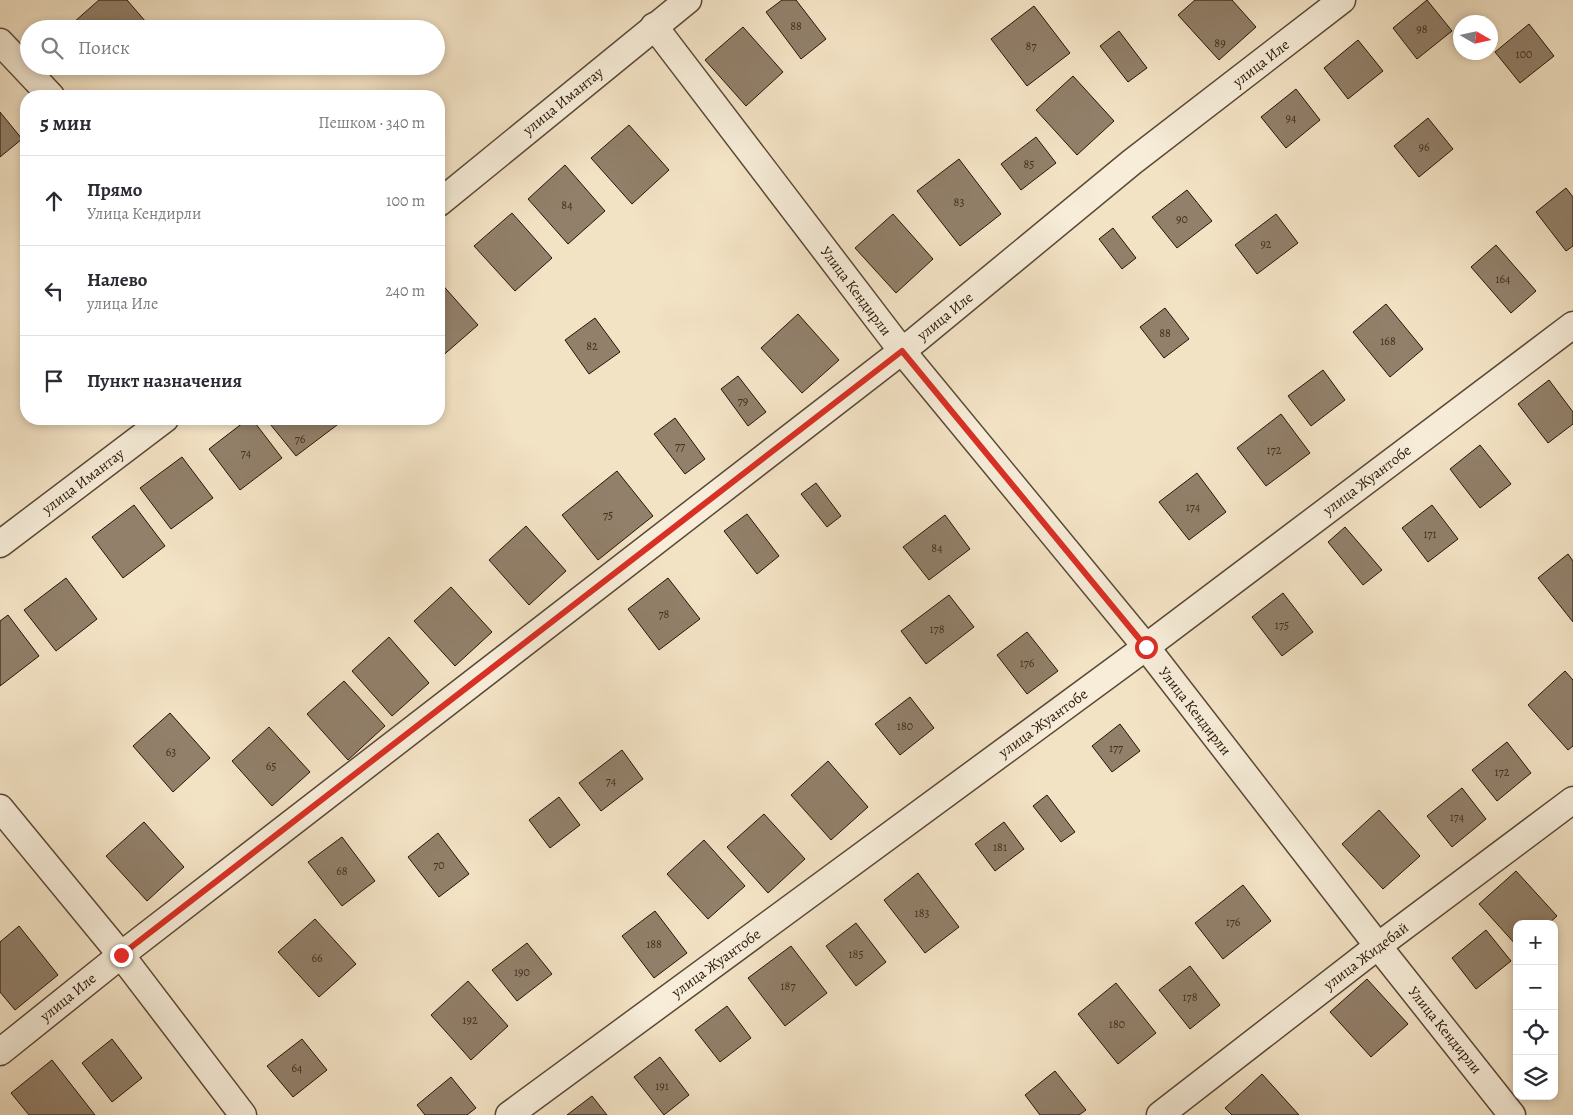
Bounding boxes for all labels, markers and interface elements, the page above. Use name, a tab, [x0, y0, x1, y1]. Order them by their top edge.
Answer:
north arrow	[1453, 15, 1498, 60]
house number: 88	[790, 18, 802, 34]
search box	[20, 20, 445, 75]
house number: 98	[1416, 21, 1428, 37]
icon: search	[38, 34, 66, 62]
street label: улица Иле	[1228, 34, 1294, 92]
text: Поиск	[78, 35, 130, 61]
house number: 89	[1214, 35, 1226, 51]
house number: 87	[1026, 38, 1037, 54]
house number: 100	[1516, 46, 1532, 62]
street label: улица Имантау	[518, 62, 608, 140]
text: 5 мин	[40, 109, 92, 137]
house number: 94	[1286, 110, 1297, 126]
text: Пешком · 340 m	[318, 112, 425, 134]
house number: 96	[1418, 139, 1430, 155]
house number: 85	[1024, 156, 1034, 172]
text: Прямо	[87, 177, 142, 203]
icon: ahead	[40, 187, 68, 215]
text: 100 m	[386, 190, 425, 212]
house number: 83	[954, 194, 964, 210]
house number: 84	[561, 197, 573, 213]
text: Улица Кендирли	[87, 203, 201, 225]
house number: 90	[1176, 211, 1188, 227]
house number: 92	[1260, 236, 1272, 252]
street label: Улица Кендирли	[816, 242, 896, 340]
text: Налево	[87, 267, 147, 293]
house number: 164	[1495, 271, 1511, 287]
icon: left	[40, 277, 68, 305]
text: 240 m	[385, 280, 425, 302]
street label: улица Иле	[912, 287, 977, 345]
text: улица Иле	[87, 293, 158, 315]
house number: 88	[1159, 325, 1171, 341]
house number: 168	[1380, 333, 1396, 349]
house number: 82	[586, 338, 598, 354]
icon: arrive	[40, 367, 68, 395]
text: Пункт назначения	[87, 368, 242, 394]
house number: 79	[738, 393, 748, 409]
house number: 76	[295, 431, 306, 447]
house number: 77	[675, 438, 686, 454]
street label: улица Жуантобе	[1318, 440, 1415, 520]
house number: 172	[1267, 442, 1282, 458]
street label: улица Имантау	[37, 443, 128, 519]
house number: 74	[241, 445, 252, 461]
house number: 174	[1186, 499, 1201, 515]
house number: 75	[603, 507, 613, 523]
house number: 171	[1423, 526, 1437, 542]
house number: 84	[931, 540, 943, 556]
house number: 78	[659, 606, 670, 622]
house number: 175	[1275, 617, 1289, 633]
house number: 178	[930, 621, 945, 637]
route start	[1135, 636, 1158, 659]
house number: 176	[1020, 655, 1035, 671]
street label: Улица Кендирли	[1154, 663, 1236, 760]
street label: улица Жуантобе	[994, 684, 1092, 763]
house number: 180	[897, 718, 913, 734]
house number: 177	[1109, 740, 1124, 756]
house number: 63	[166, 744, 176, 760]
house number: 65	[266, 758, 276, 774]
house number: 172	[1495, 764, 1510, 780]
house number: 74	[606, 773, 617, 789]
house number: 174	[1450, 809, 1465, 825]
house number: 181	[993, 839, 1007, 855]
house number: 70	[433, 857, 445, 873]
house number: 68	[336, 863, 348, 879]
house number: 183	[915, 905, 929, 921]
house number: 176	[1226, 914, 1241, 930]
street label: улица Жидебай	[1319, 917, 1413, 995]
map controls	[1513, 920, 1558, 1100]
button: +	[1513, 920, 1558, 965]
street label: улица Жуантобе	[667, 924, 765, 1003]
house number: 188	[646, 936, 662, 952]
route end	[110, 944, 133, 967]
house number: 185	[848, 946, 864, 962]
house number: 66	[311, 950, 323, 966]
house number: 190	[514, 964, 530, 980]
button: −	[1513, 965, 1558, 1010]
street label: улица Иле	[35, 968, 100, 1026]
house number: 187	[781, 978, 796, 994]
street label: Улица Кендирли	[1403, 982, 1487, 1078]
house number: 178	[1183, 989, 1198, 1005]
button: locate	[1513, 1010, 1558, 1055]
house number: 192	[462, 1012, 478, 1028]
house number: 180	[1109, 1016, 1125, 1032]
button: layers	[1513, 1055, 1558, 1100]
house number: 64	[292, 1060, 303, 1076]
house number: 191	[655, 1078, 669, 1094]

